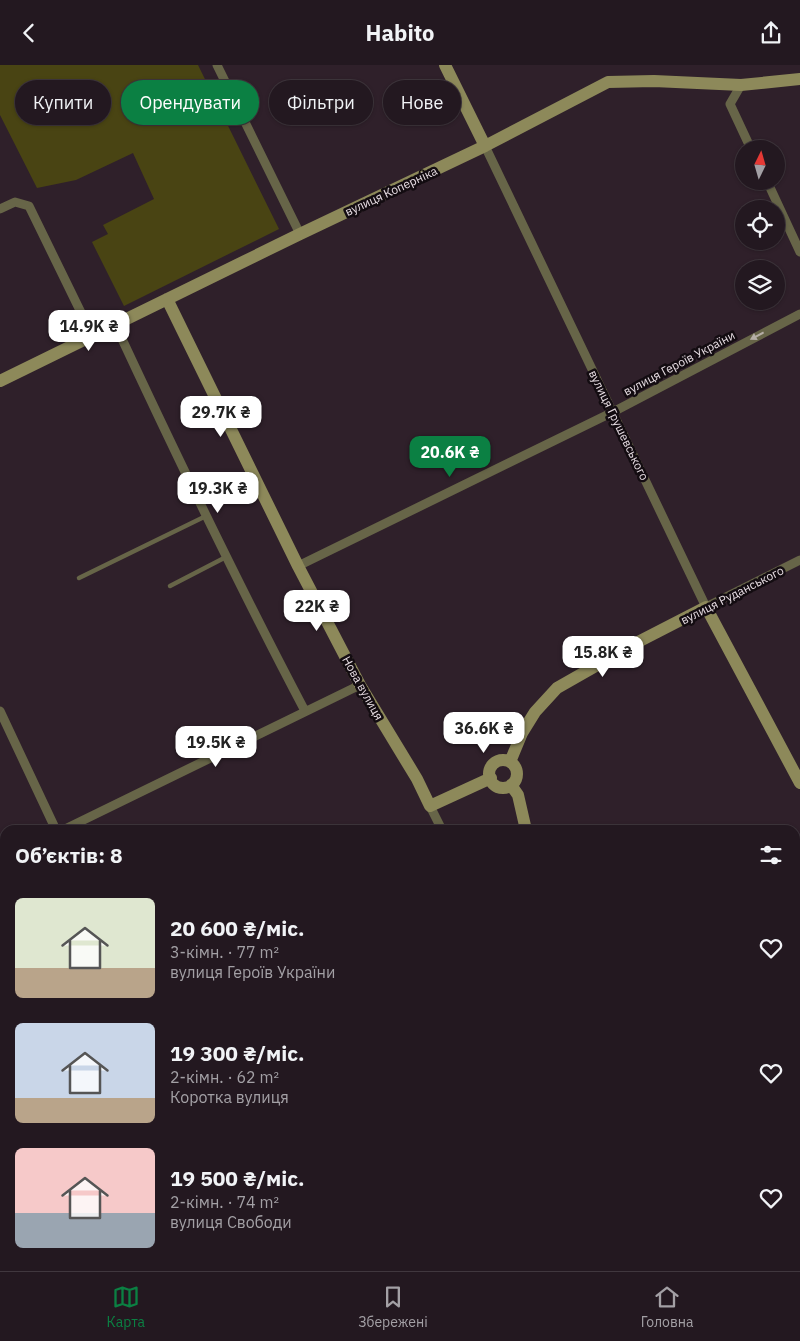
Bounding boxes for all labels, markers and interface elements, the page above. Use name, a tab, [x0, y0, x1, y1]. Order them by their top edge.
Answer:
text: Habito	[366, 18, 434, 47]
icon: back	[15, 19, 43, 47]
icon: share	[757, 19, 785, 47]
chip: Купити	[15, 80, 111, 125]
chip: Орендувати	[121, 80, 259, 125]
chip: Фільтри	[269, 80, 373, 125]
chip: Нове	[383, 80, 461, 125]
north arrow	[735, 140, 785, 190]
map controls	[735, 140, 785, 310]
street label: вулиця Коперніка	[342, 163, 440, 219]
button: locate	[735, 200, 785, 250]
button: layers	[735, 260, 785, 310]
pin: 14.9K ₴	[43, 309, 135, 352]
text: 14.9K ₴	[60, 316, 118, 336]
street label: вулиця Героїв України	[621, 327, 737, 399]
one-way arrow	[750, 332, 764, 340]
street label: вулиця Грушевського	[586, 367, 652, 483]
pin: 29.7K ₴	[175, 395, 267, 438]
text: 29.7K ₴	[192, 402, 250, 422]
pin: 20.6K ₴	[404, 435, 496, 478]
text: 20.6K ₴	[421, 442, 479, 462]
pin: 19.3K ₴	[172, 471, 264, 514]
text: 19.3K ₴	[189, 478, 247, 498]
street label: вулиця Руданського	[678, 562, 786, 627]
pin: 22K ₴	[282, 589, 352, 632]
text: 22K ₴	[295, 596, 339, 616]
pin: 15.8K ₴	[557, 635, 649, 678]
text: 15.8K ₴	[574, 642, 632, 662]
street label: Нова вулиця	[339, 653, 387, 723]
pin: 36.6K ₴	[438, 711, 530, 754]
text: 36.6K ₴	[455, 718, 513, 738]
pin: 19.5K ₴	[170, 725, 262, 768]
text: 19.5K ₴	[187, 732, 245, 752]
text: Об’єктів: 8	[15, 841, 123, 869]
icon: filters	[757, 841, 785, 869]
text: 20 600 ₴/міс.	[170, 914, 305, 942]
icon: home	[55, 918, 115, 978]
icon: heart	[757, 934, 785, 962]
text: 3-кімн. · 77 m²	[170, 942, 279, 962]
text: вулиця Героїв України	[170, 962, 335, 982]
text: 19 300 ₴/міс.	[170, 1039, 305, 1067]
icon: home	[55, 1043, 115, 1103]
icon: heart	[757, 1059, 785, 1087]
text: 2-кімн. · 62 m²	[170, 1067, 279, 1087]
text: Коротка вулиця	[170, 1087, 289, 1107]
text: 19 500 ₴/міс.	[170, 1164, 305, 1192]
icon: home	[55, 1168, 115, 1228]
icon: heart	[757, 1184, 785, 1212]
text: 2-кімн. · 74 m²	[170, 1192, 279, 1212]
text: вулиця Свободи	[170, 1212, 292, 1232]
tab: Карта	[107, 1283, 145, 1331]
tab: Збережені	[358, 1283, 428, 1331]
tab: Головна	[641, 1283, 693, 1331]

